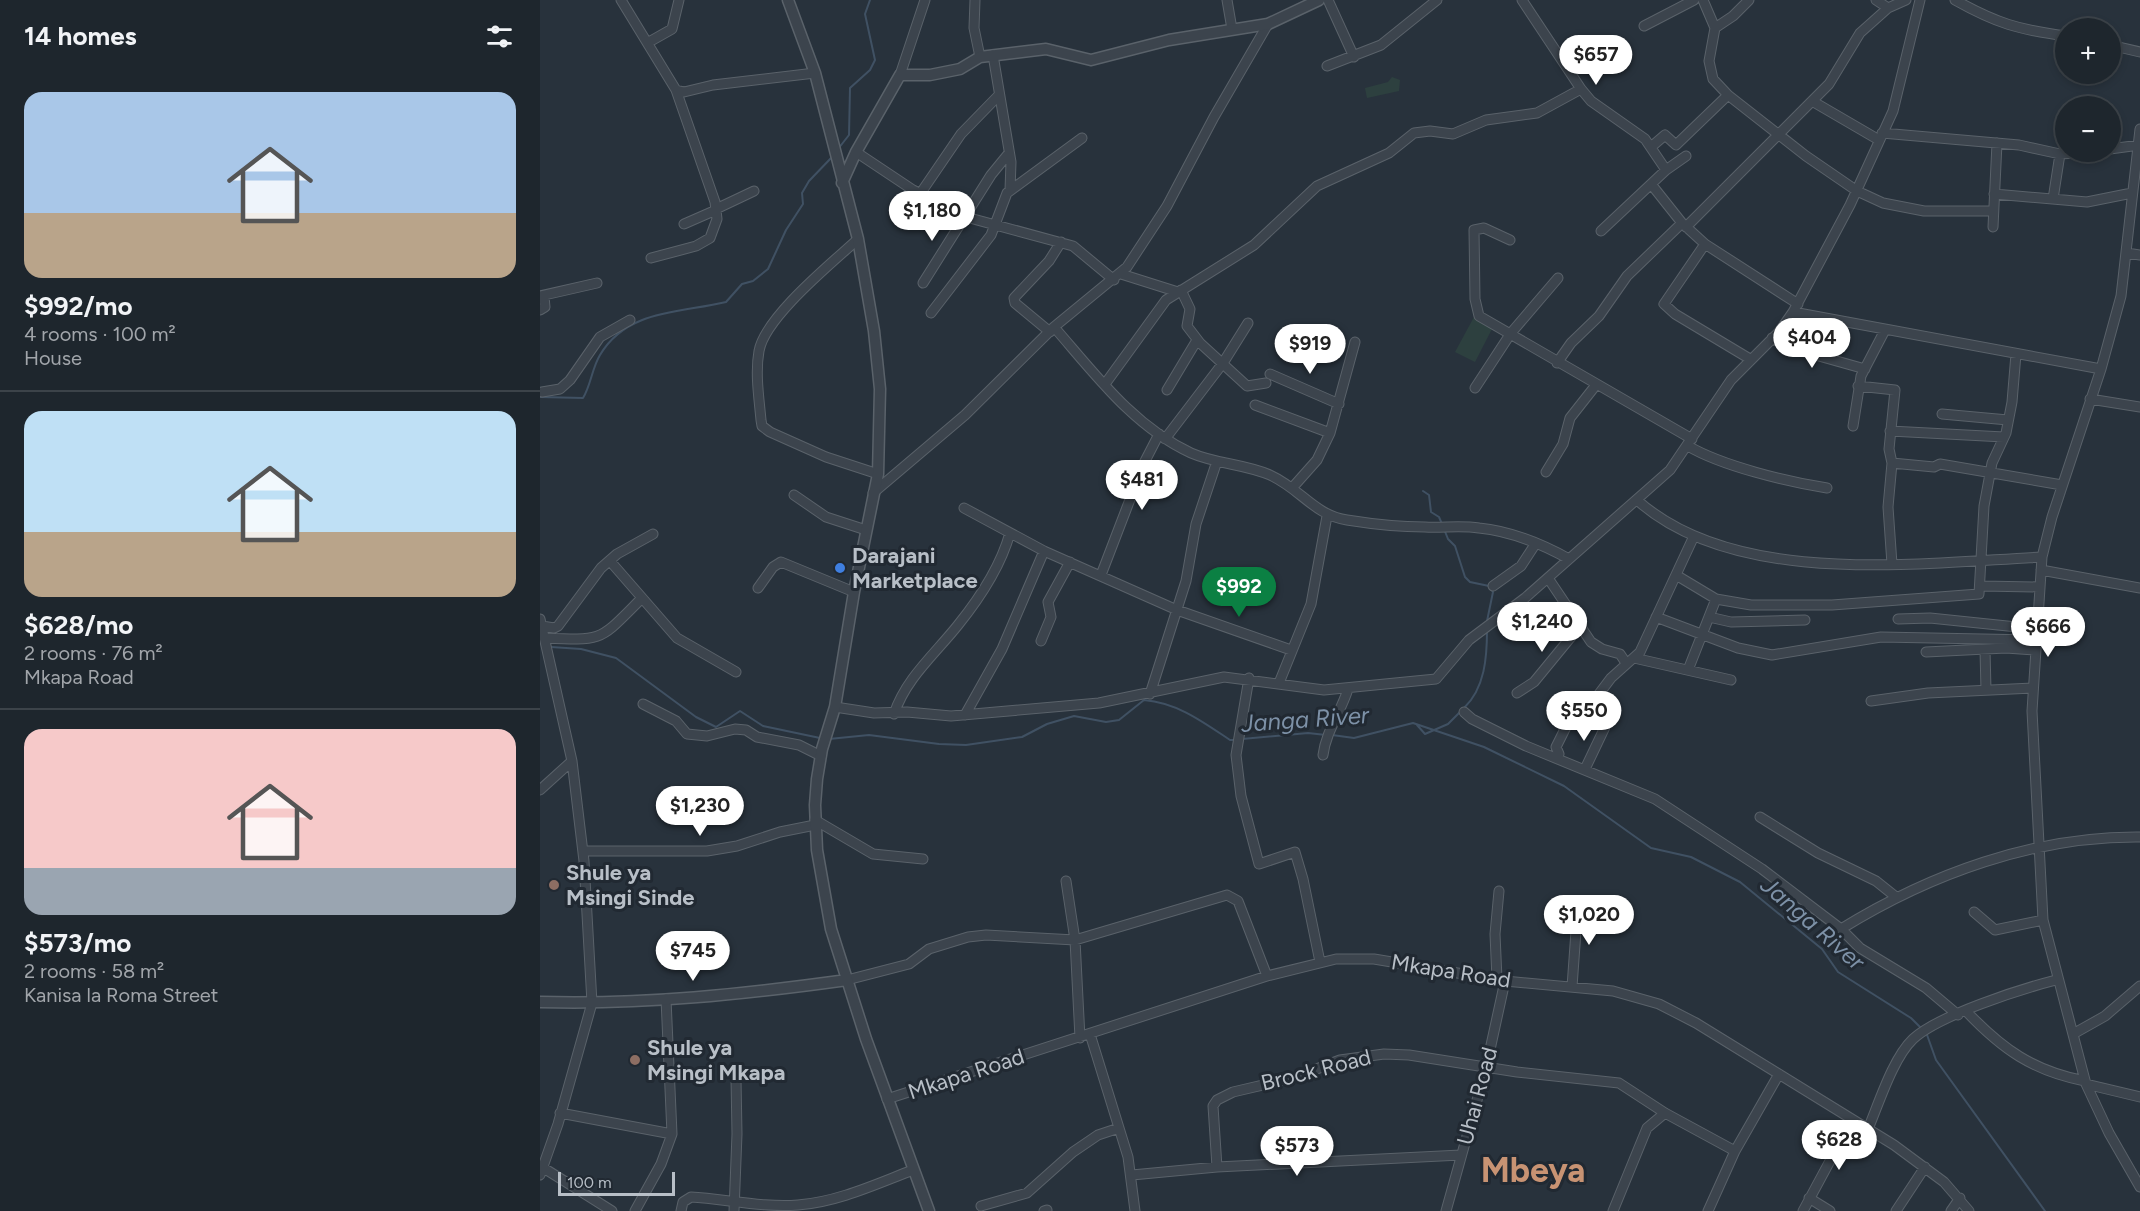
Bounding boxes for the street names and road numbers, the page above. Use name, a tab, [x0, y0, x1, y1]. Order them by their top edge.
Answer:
street label: Mkapa Road	[1389, 948, 1513, 994]
street label: Mkapa Road	[904, 1043, 1028, 1105]
street label: Brock Road	[1258, 1043, 1374, 1097]
street label: Uhai Road	[1451, 1044, 1503, 1148]

